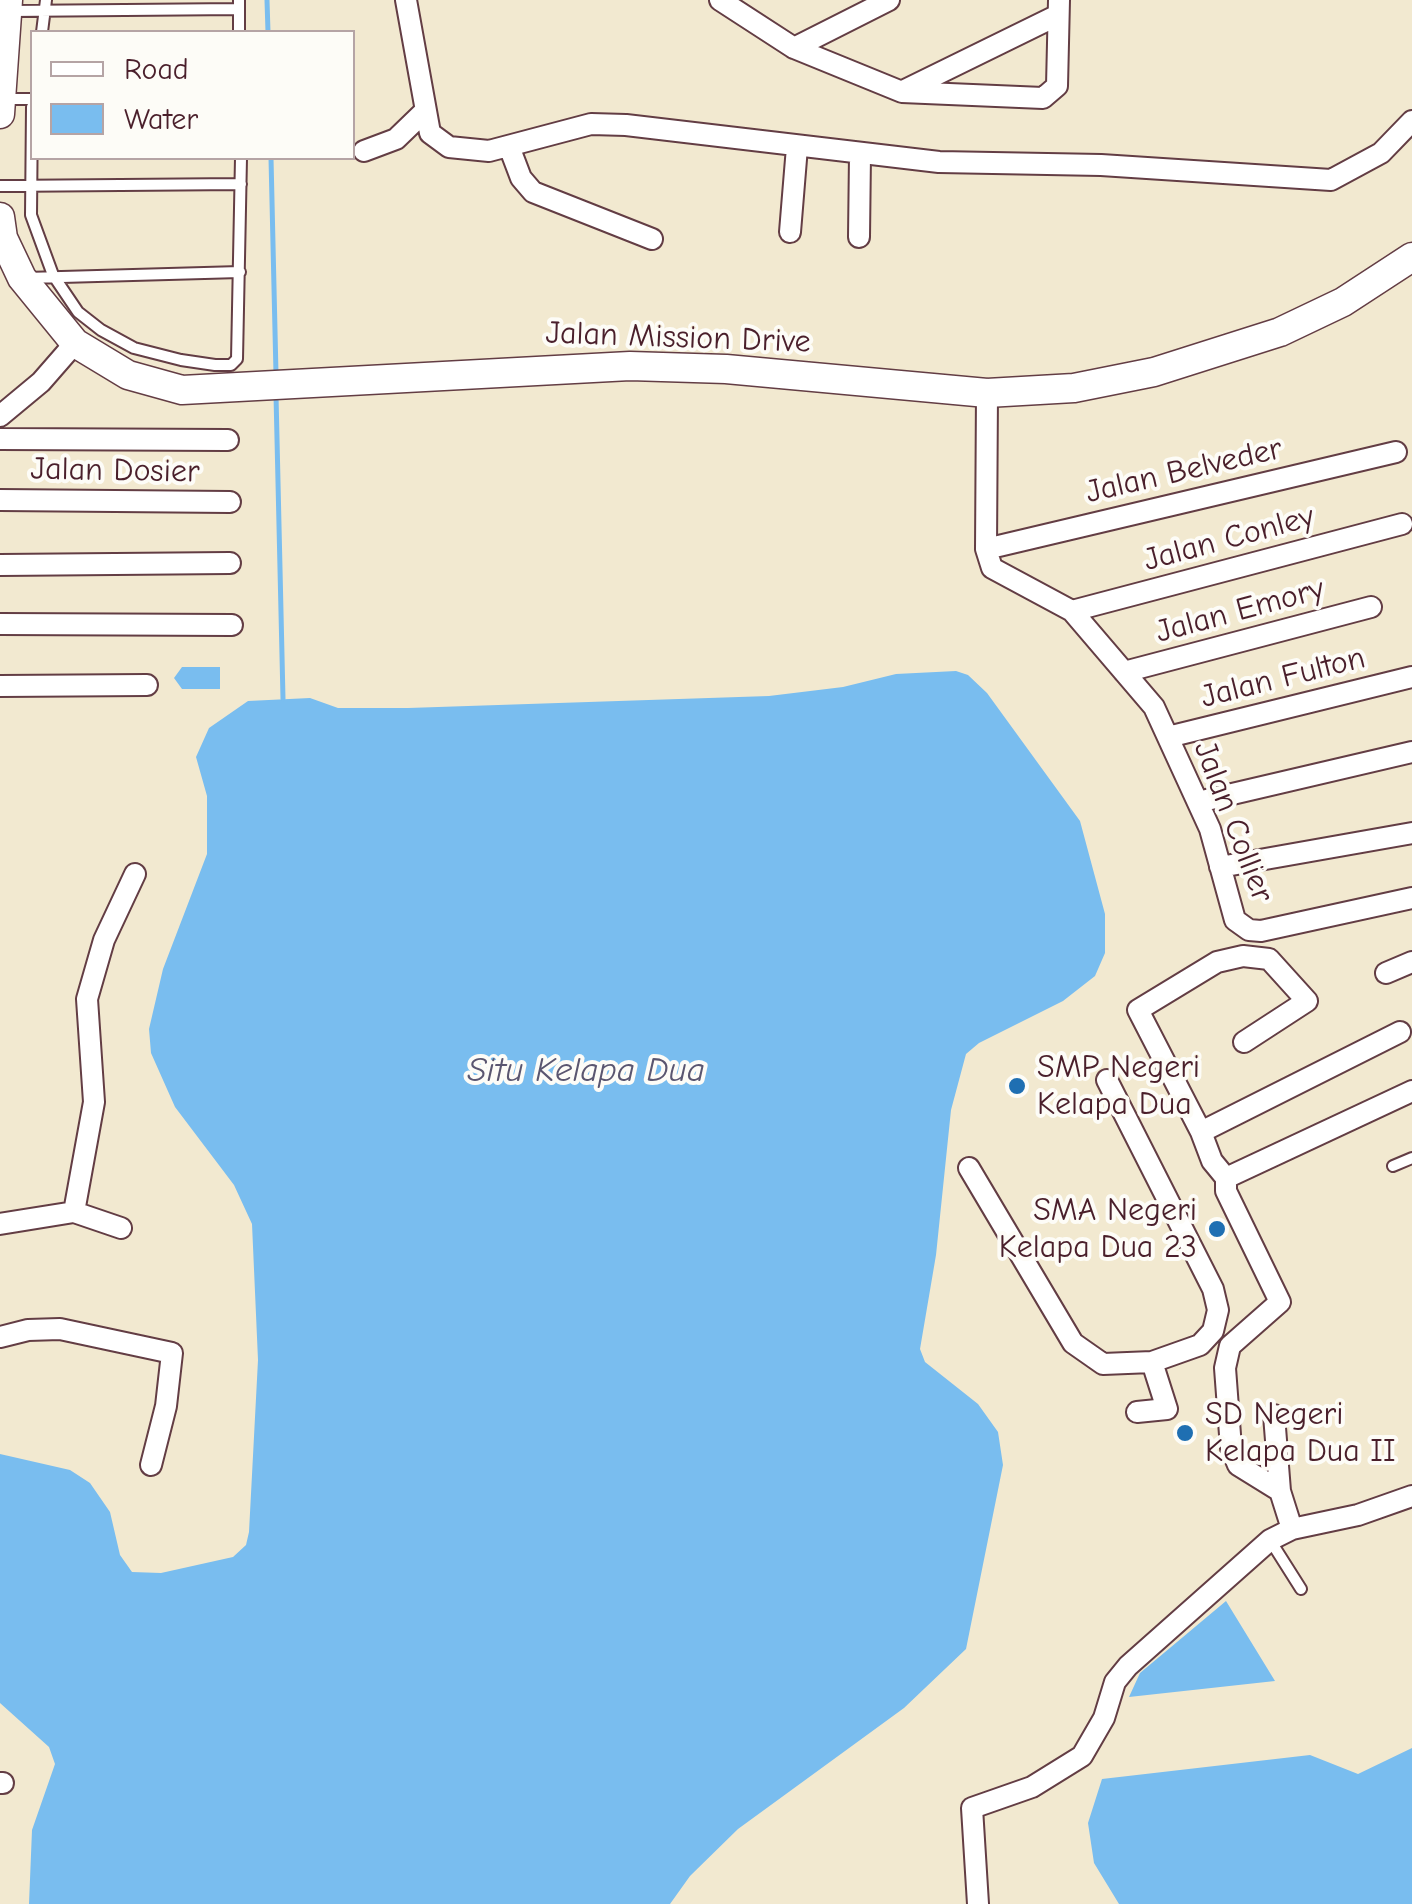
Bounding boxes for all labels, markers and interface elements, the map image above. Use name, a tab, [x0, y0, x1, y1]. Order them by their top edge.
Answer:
legend	[30, 30, 355, 160]
text: Road	[124, 52, 189, 87]
text: Water	[124, 102, 198, 137]
street label: Jalan Mission Drive	[545, 314, 811, 362]
street label: Jalan Belveder	[1082, 430, 1286, 512]
street label: Jalan Dosier	[30, 450, 200, 492]
street label: Jalan Conley	[1140, 498, 1318, 580]
street label: Jalan Emory	[1152, 570, 1328, 652]
street label: Jalan Fulton	[1197, 639, 1369, 717]
street label: Jalan Collier	[1185, 736, 1281, 908]
place label: SMP Negeri Kelapa Dua	[1037, 1049, 1200, 1124]
water label: Situ Kelapa Dua	[467, 1050, 705, 1092]
marker: SMP Negeri Kelapa Dua	[1006, 1075, 1028, 1097]
place label: SMA Negeri Kelapa Dua 23	[999, 1192, 1197, 1267]
marker: SMA Negeri Kelapa Dua 23	[1206, 1218, 1228, 1240]
place label: SD Negeri Kelapa Dua II	[1205, 1396, 1395, 1471]
marker: SD Negeri Kelapa Dua II	[1174, 1422, 1196, 1444]

